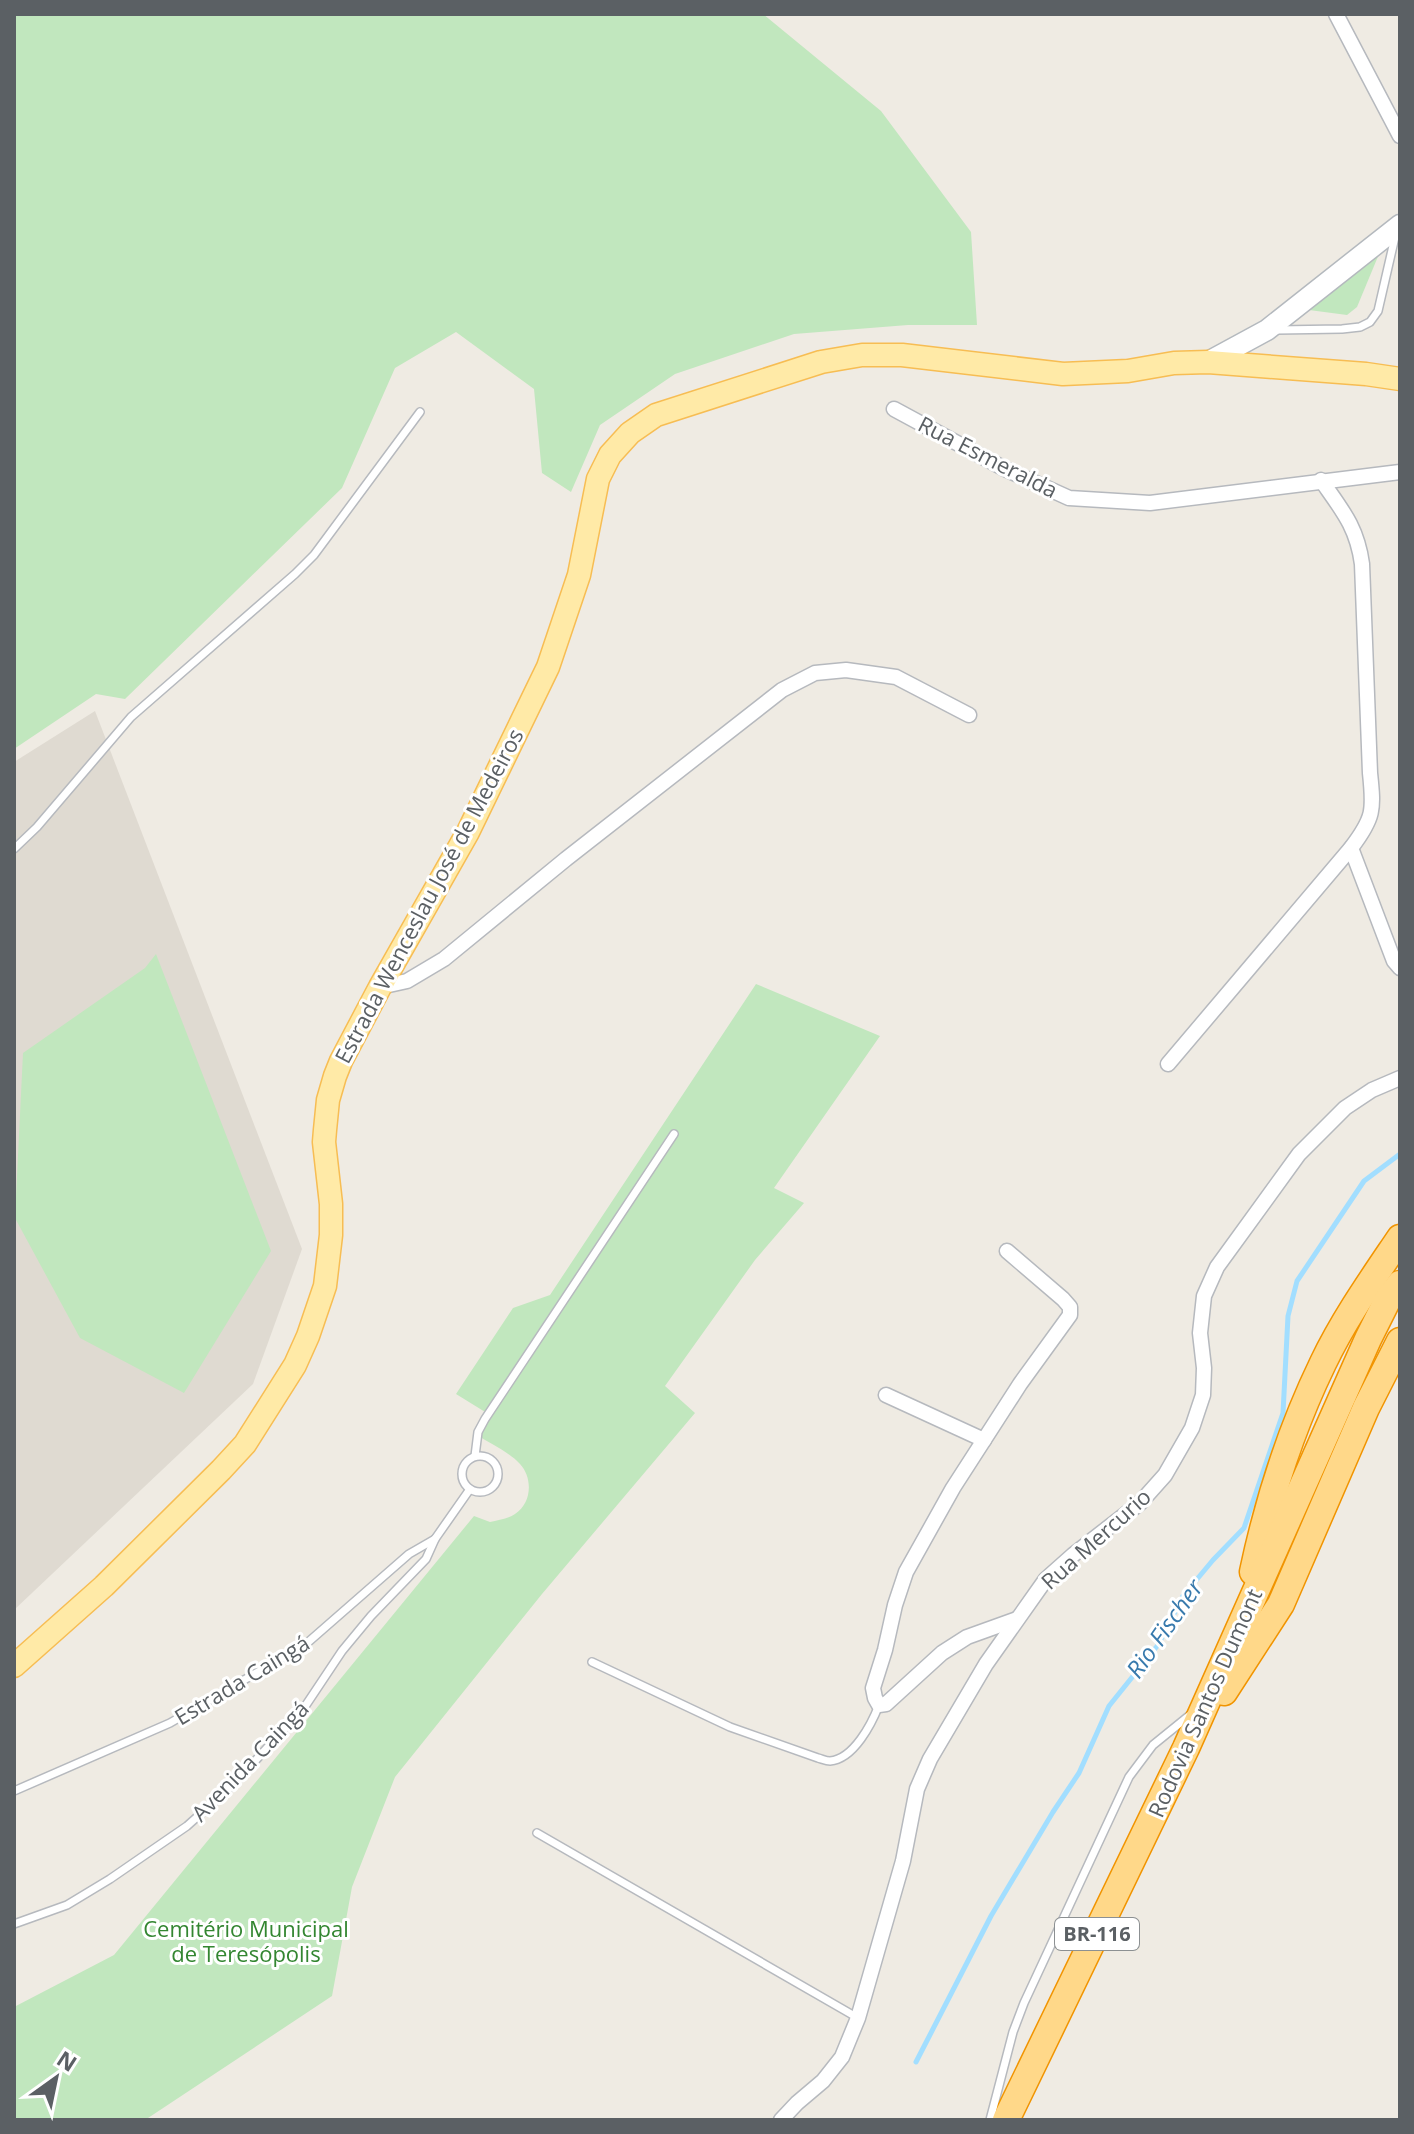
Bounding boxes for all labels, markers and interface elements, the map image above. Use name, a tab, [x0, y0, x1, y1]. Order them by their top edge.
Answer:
street label: Rua Esmeralda	[914, 408, 1063, 504]
street label: Estrada Wenceslau José de Medeiros	[327, 723, 529, 1068]
street label: Rua Mercurio	[1034, 1481, 1157, 1596]
water label: Rio Fischer	[1118, 1571, 1211, 1684]
street label: Rodovia Santos Dumont	[1140, 1583, 1268, 1822]
street label: Estrada Caingá	[168, 1627, 315, 1731]
street label: Avenida Caingá	[184, 1693, 315, 1827]
park label: Cemitério Municipal de Teresópolis	[143, 1913, 349, 1968]
road number: BR-116	[1055, 1918, 1139, 1950]
north arrow	[16, 2038, 96, 2118]
text: N	[52, 2043, 83, 2078]

